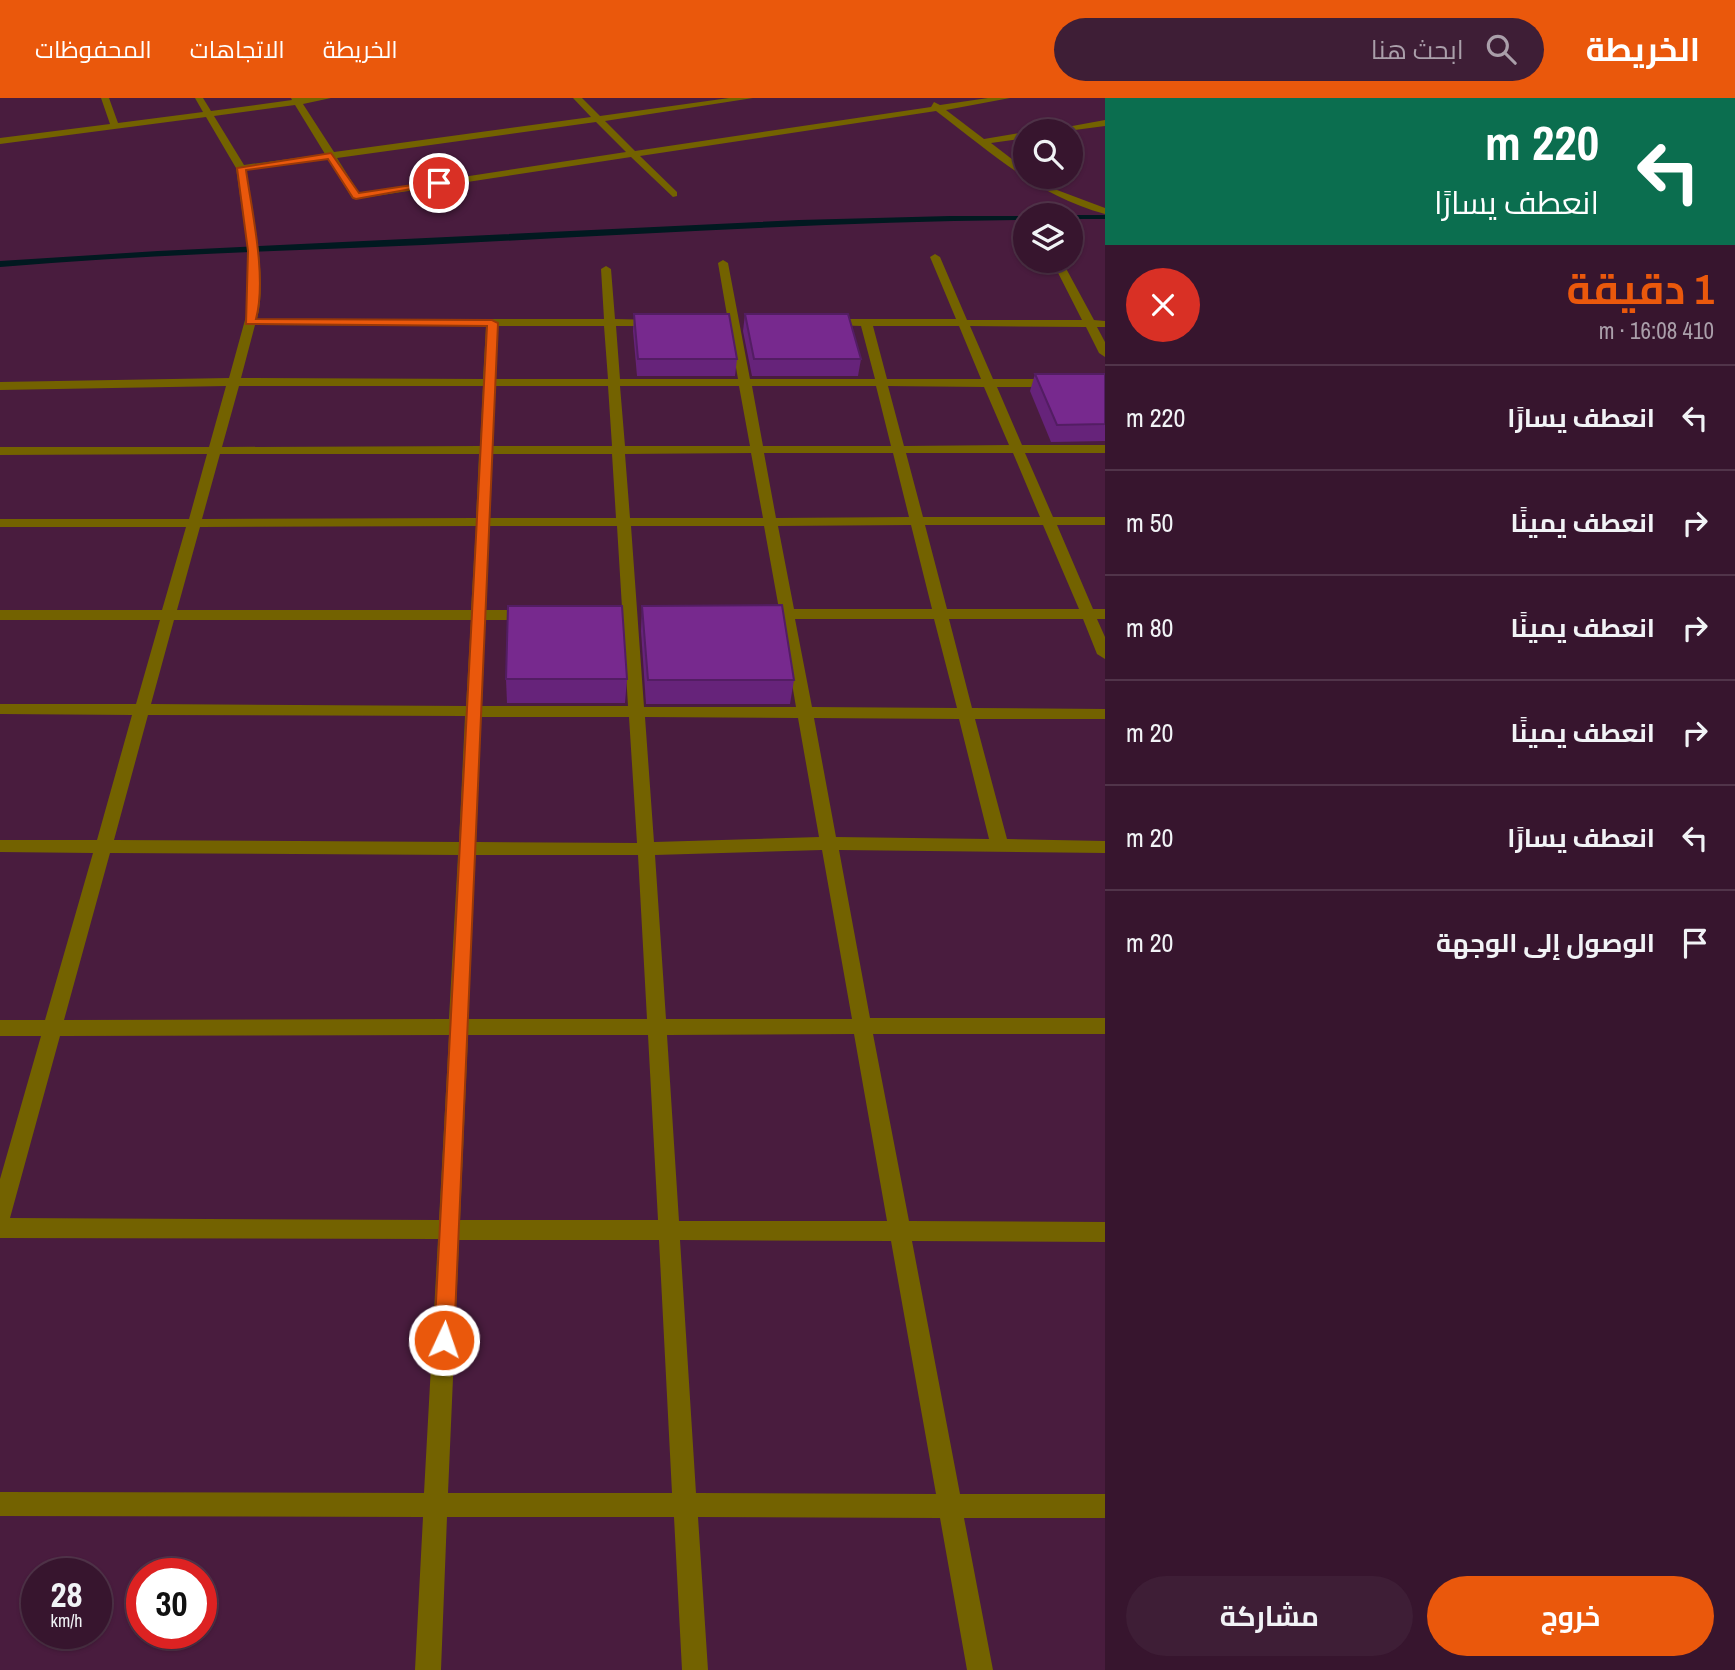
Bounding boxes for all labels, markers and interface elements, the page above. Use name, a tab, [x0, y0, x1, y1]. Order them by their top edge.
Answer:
search box	[1054, 18, 1544, 81]
text: الخريطة	[1586, 27, 1700, 71]
icon: search	[1482, 30, 1520, 68]
text: ابحث هنا	[1371, 32, 1464, 67]
text: المحفوظات	[35, 33, 152, 65]
text: الاتجاهات	[190, 33, 285, 65]
text: الخريطة	[323, 33, 398, 65]
text: 220 m	[1485, 109, 1599, 175]
map controls	[1013, 119, 1083, 273]
button: search	[1013, 119, 1083, 189]
icon: left	[1623, 126, 1714, 217]
pin	[409, 153, 469, 213]
icon: arrive	[420, 164, 458, 202]
text: انعطف يسارًا	[1434, 181, 1599, 224]
button: layers	[1013, 203, 1083, 273]
text: 1 دقيقة	[1567, 261, 1714, 317]
button: close	[1126, 268, 1200, 342]
text: 410 m · 16:08	[1599, 315, 1714, 346]
icon: left	[1676, 399, 1714, 437]
text: 220 m	[1126, 400, 1185, 435]
text: انعطف يسارًا	[1507, 400, 1655, 435]
icon: right	[1676, 504, 1714, 542]
text: 50 m	[1126, 505, 1173, 540]
text: انعطف يمينًا	[1510, 505, 1655, 540]
icon: right	[1676, 609, 1714, 647]
text: 80 m	[1126, 610, 1173, 645]
text: انعطف يمينًا	[1510, 610, 1655, 645]
icon: right	[1676, 714, 1714, 752]
text: 20 m	[1126, 715, 1173, 750]
text: انعطف يمينًا	[1510, 715, 1655, 750]
icon: left	[1676, 819, 1714, 857]
text: 20 m	[1126, 820, 1173, 855]
text: انعطف يسارًا	[1507, 820, 1655, 855]
icon: arrive	[1676, 924, 1714, 962]
text: 20 m	[1126, 925, 1173, 960]
text: الوصول إلى الوجهة	[1436, 925, 1655, 960]
position arrow	[407, 1303, 481, 1377]
speed limit sign: 30	[126, 1558, 217, 1649]
text: 28	[51, 1571, 82, 1618]
button: مشاركة	[1126, 1576, 1413, 1656]
button: خروج	[1427, 1576, 1714, 1656]
text: km/h	[51, 1608, 83, 1633]

